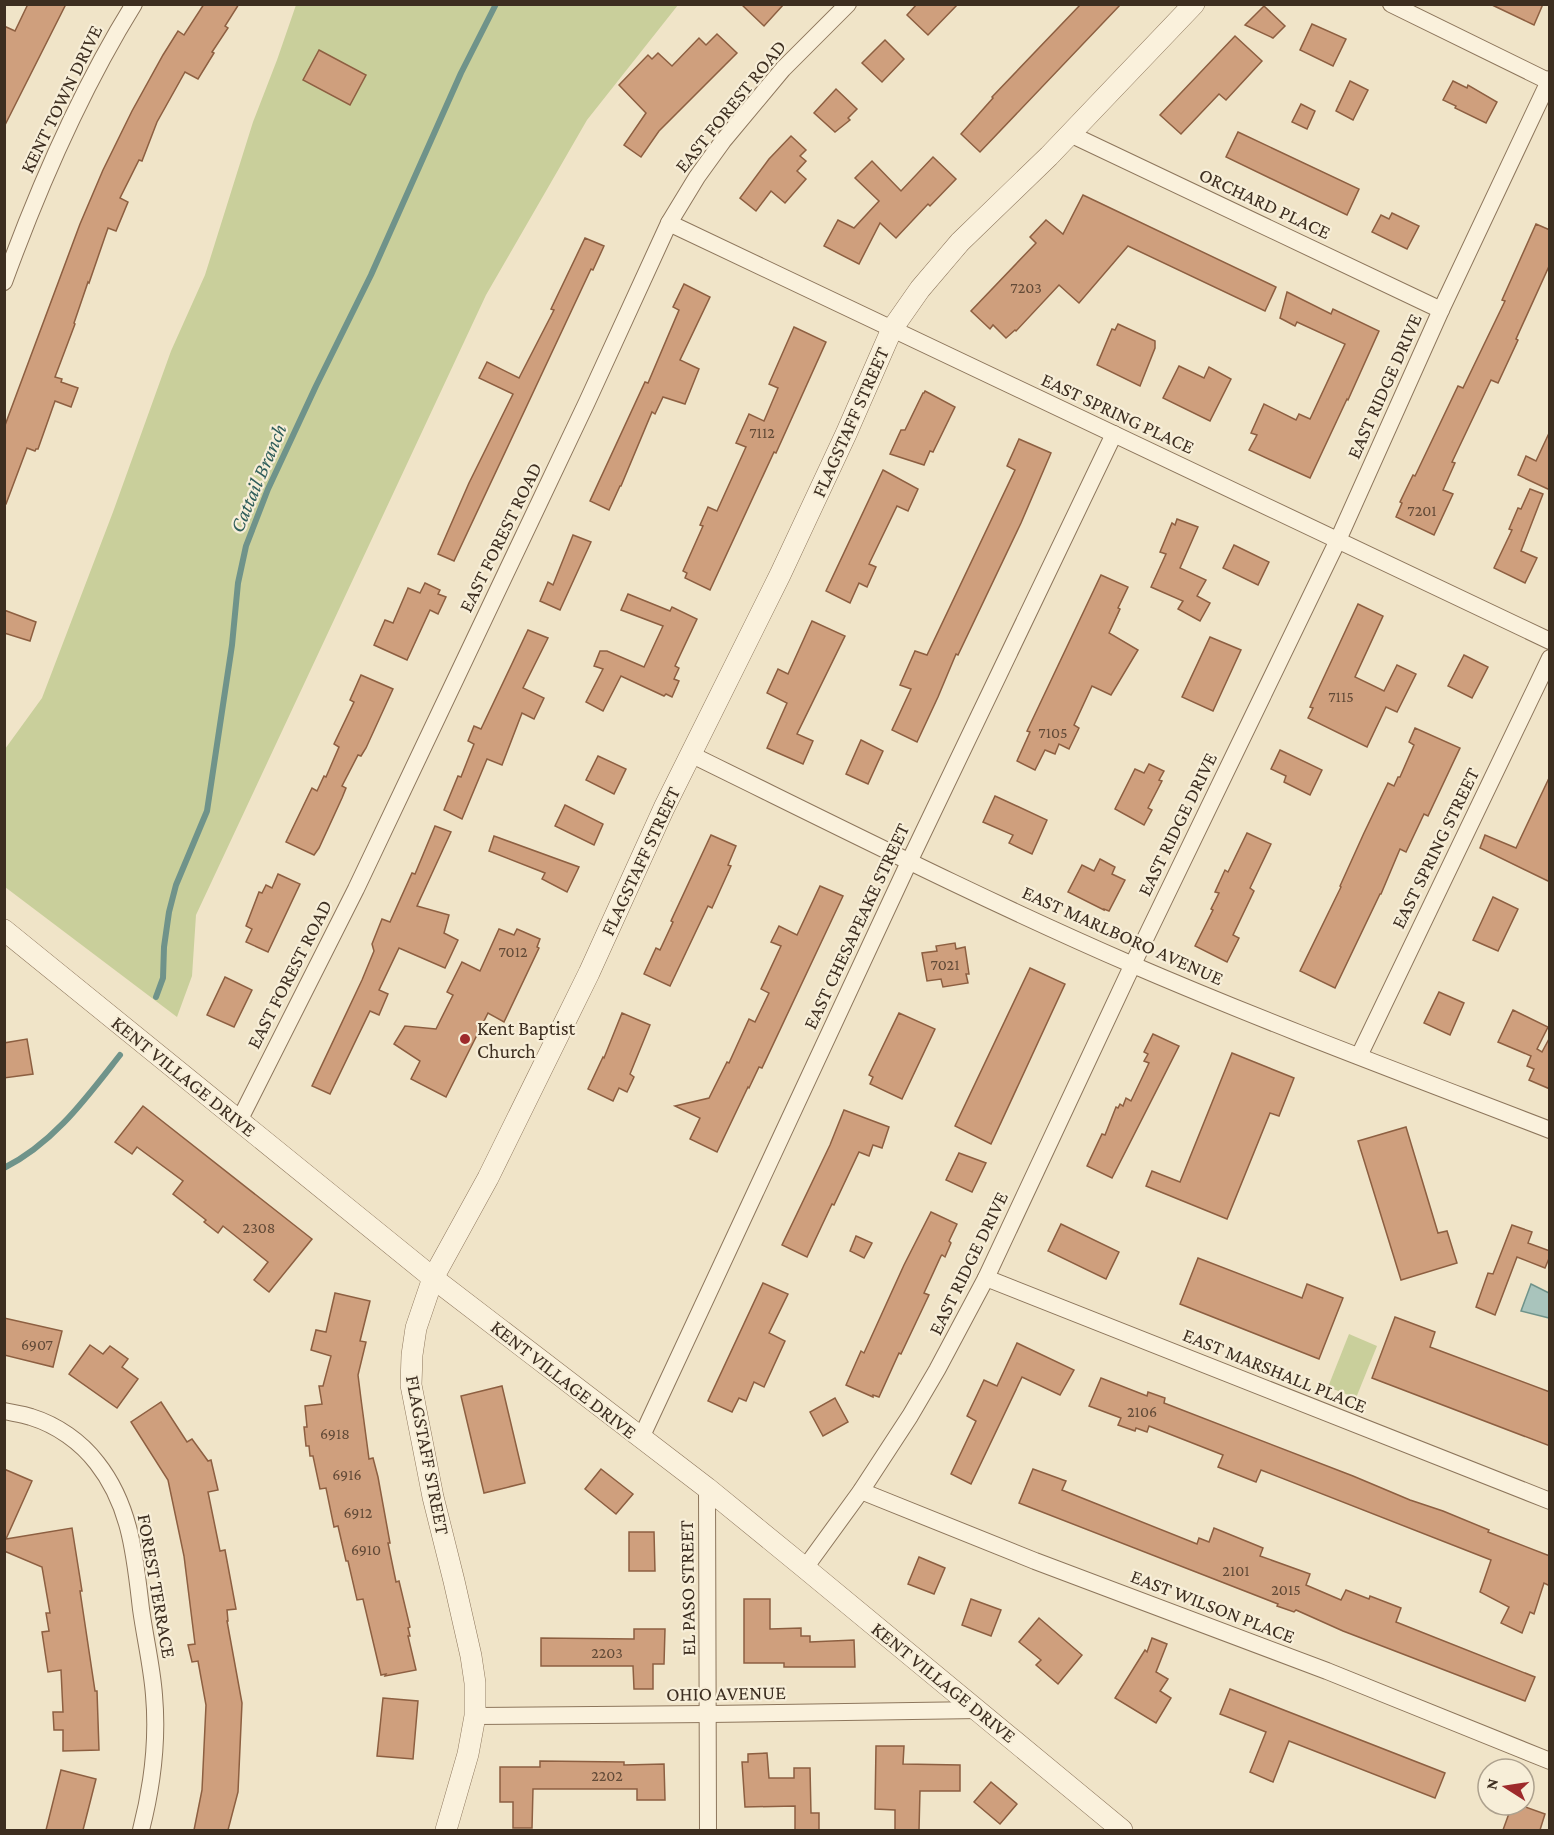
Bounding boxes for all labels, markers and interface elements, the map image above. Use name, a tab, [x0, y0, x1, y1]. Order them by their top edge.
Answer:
street label: KENT TOWN DRIVE	[16, 21, 106, 177]
street label: EAST FOREST ROAD	[670, 35, 790, 177]
street label: ORCHARD PLACE	[1196, 163, 1334, 243]
house number: 7203	[1010, 279, 1042, 296]
street label: EAST RIDGE DRIVE	[1342, 310, 1426, 462]
street label: FLAGSTAFF STREET	[807, 343, 893, 500]
street label: EAST SPRING PLACE	[1038, 368, 1198, 458]
water label: Cattail Branch	[224, 420, 292, 536]
house number: 7112	[749, 424, 775, 441]
street label: EAST FOREST ROAD	[454, 459, 546, 615]
house number: 7201	[1407, 502, 1437, 519]
house number: 7115	[1328, 688, 1354, 705]
house number: 7105	[1038, 724, 1068, 741]
street label: EAST RIDGE DRIVE	[1133, 749, 1221, 899]
street label: EAST SPRING STREET	[1387, 764, 1483, 932]
street label: FLAGSTAFF STREET	[596, 783, 684, 939]
street label: EAST CHESAPEAKE STREET	[799, 819, 913, 1032]
street label: EAST MARLBORO AVENUE	[1019, 881, 1227, 989]
street label: EAST FOREST ROAD	[242, 896, 336, 1052]
house number: 7012	[498, 943, 528, 960]
house number: 7021	[931, 956, 959, 973]
street label: KENT VILLAGE DRIVE	[108, 1011, 261, 1141]
place label: Kent Baptist Church	[477, 1017, 576, 1062]
marker: Kent Baptist Church	[458, 1032, 472, 1046]
street label: EAST RIDGE DRIVE	[924, 1188, 1012, 1338]
house number: 2308	[243, 1219, 275, 1236]
street label: KENT VILLAGE DRIVE	[487, 1315, 641, 1443]
street label: EAST MARSHALL PLACE	[1180, 1323, 1370, 1417]
house number: 6907	[21, 1336, 54, 1353]
street label: FLAGSTAFF STREET	[402, 1373, 454, 1537]
house number: 2106	[1127, 1403, 1157, 1420]
house number: 6918	[320, 1425, 350, 1442]
house number: 6916	[332, 1466, 362, 1483]
house number: 6912	[344, 1504, 373, 1521]
street label: FOREST TERRACE	[133, 1512, 181, 1660]
street label: EL PASO STREET	[675, 1520, 699, 1656]
house number: 6910	[351, 1541, 381, 1558]
house number: 2101	[1222, 1562, 1250, 1579]
street label: EAST WILSON PLACE	[1128, 1565, 1298, 1647]
house number: 2015	[1271, 1581, 1301, 1598]
street label: KENT VILLAGE DRIVE	[868, 1617, 1021, 1747]
house number: 2203	[591, 1644, 623, 1661]
street label: OHIO AVENUE	[666, 1681, 786, 1705]
north arrow	[1476, 1757, 1536, 1817]
house number: 2202	[591, 1767, 623, 1784]
text: N	[1482, 1777, 1501, 1791]

